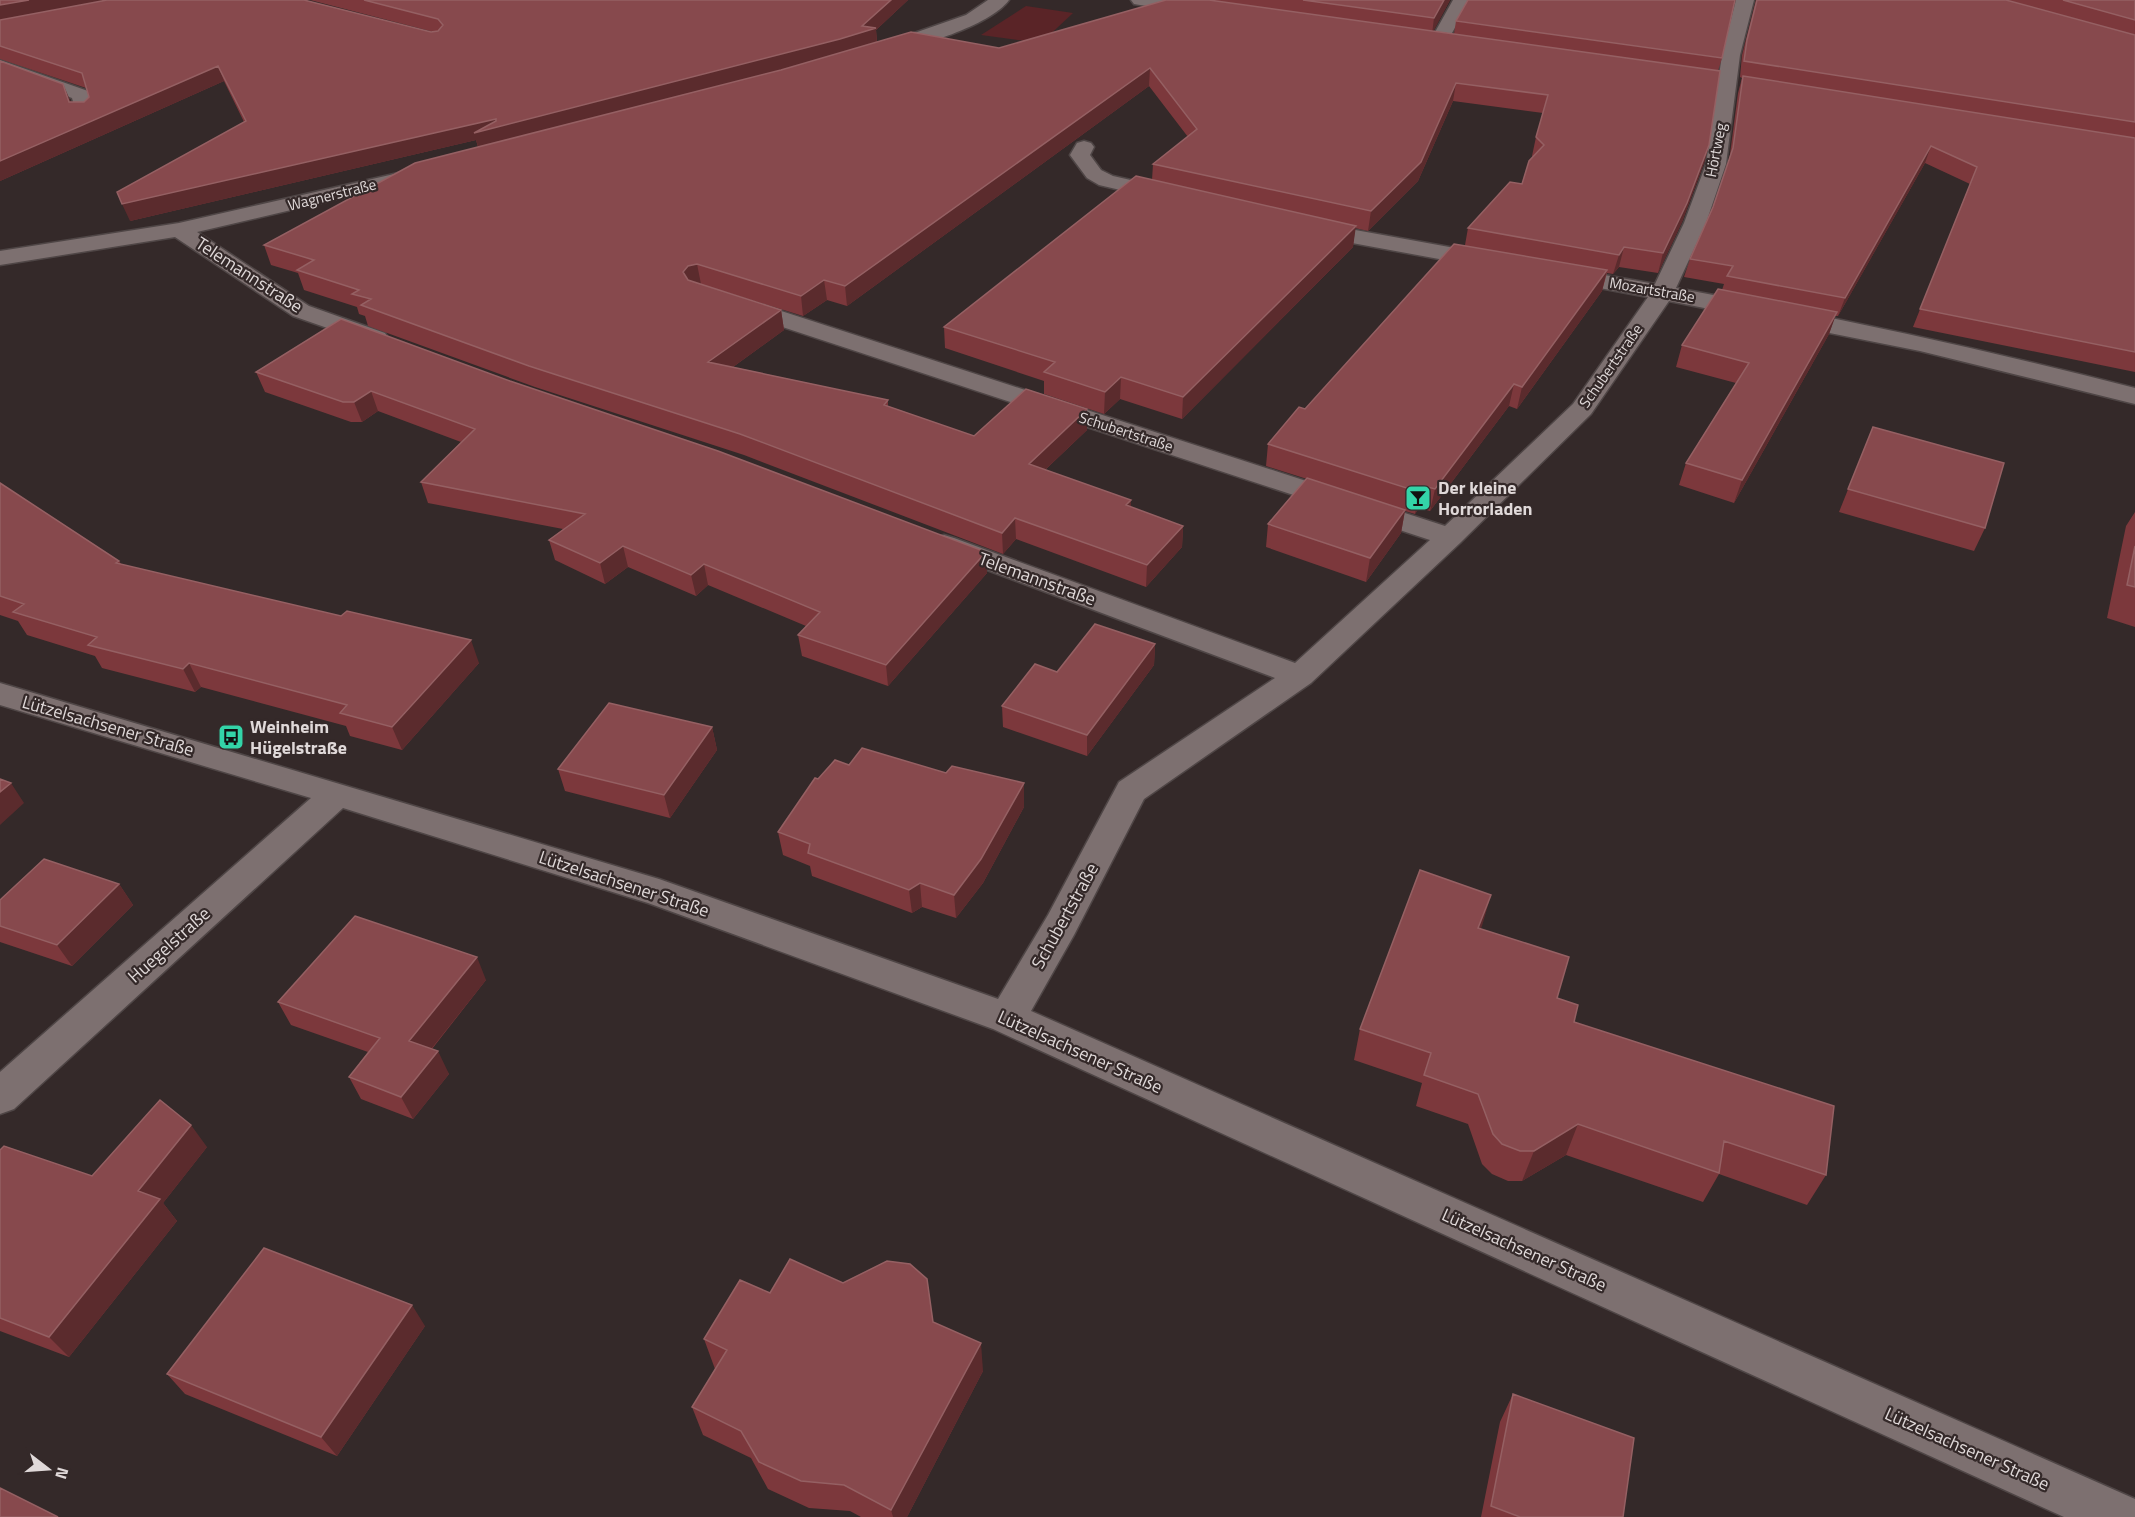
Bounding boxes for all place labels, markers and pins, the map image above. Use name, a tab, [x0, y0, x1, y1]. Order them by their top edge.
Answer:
place label: Der kleine Horrorladen	[1438, 474, 1532, 522]
bar icon: Der kleine Horrorladen	[1403, 483, 1433, 513]
place label: Weinheim Hügelstraße	[250, 713, 347, 761]
bus stop icon: Weinheim Hügelstraße	[216, 722, 246, 752]

